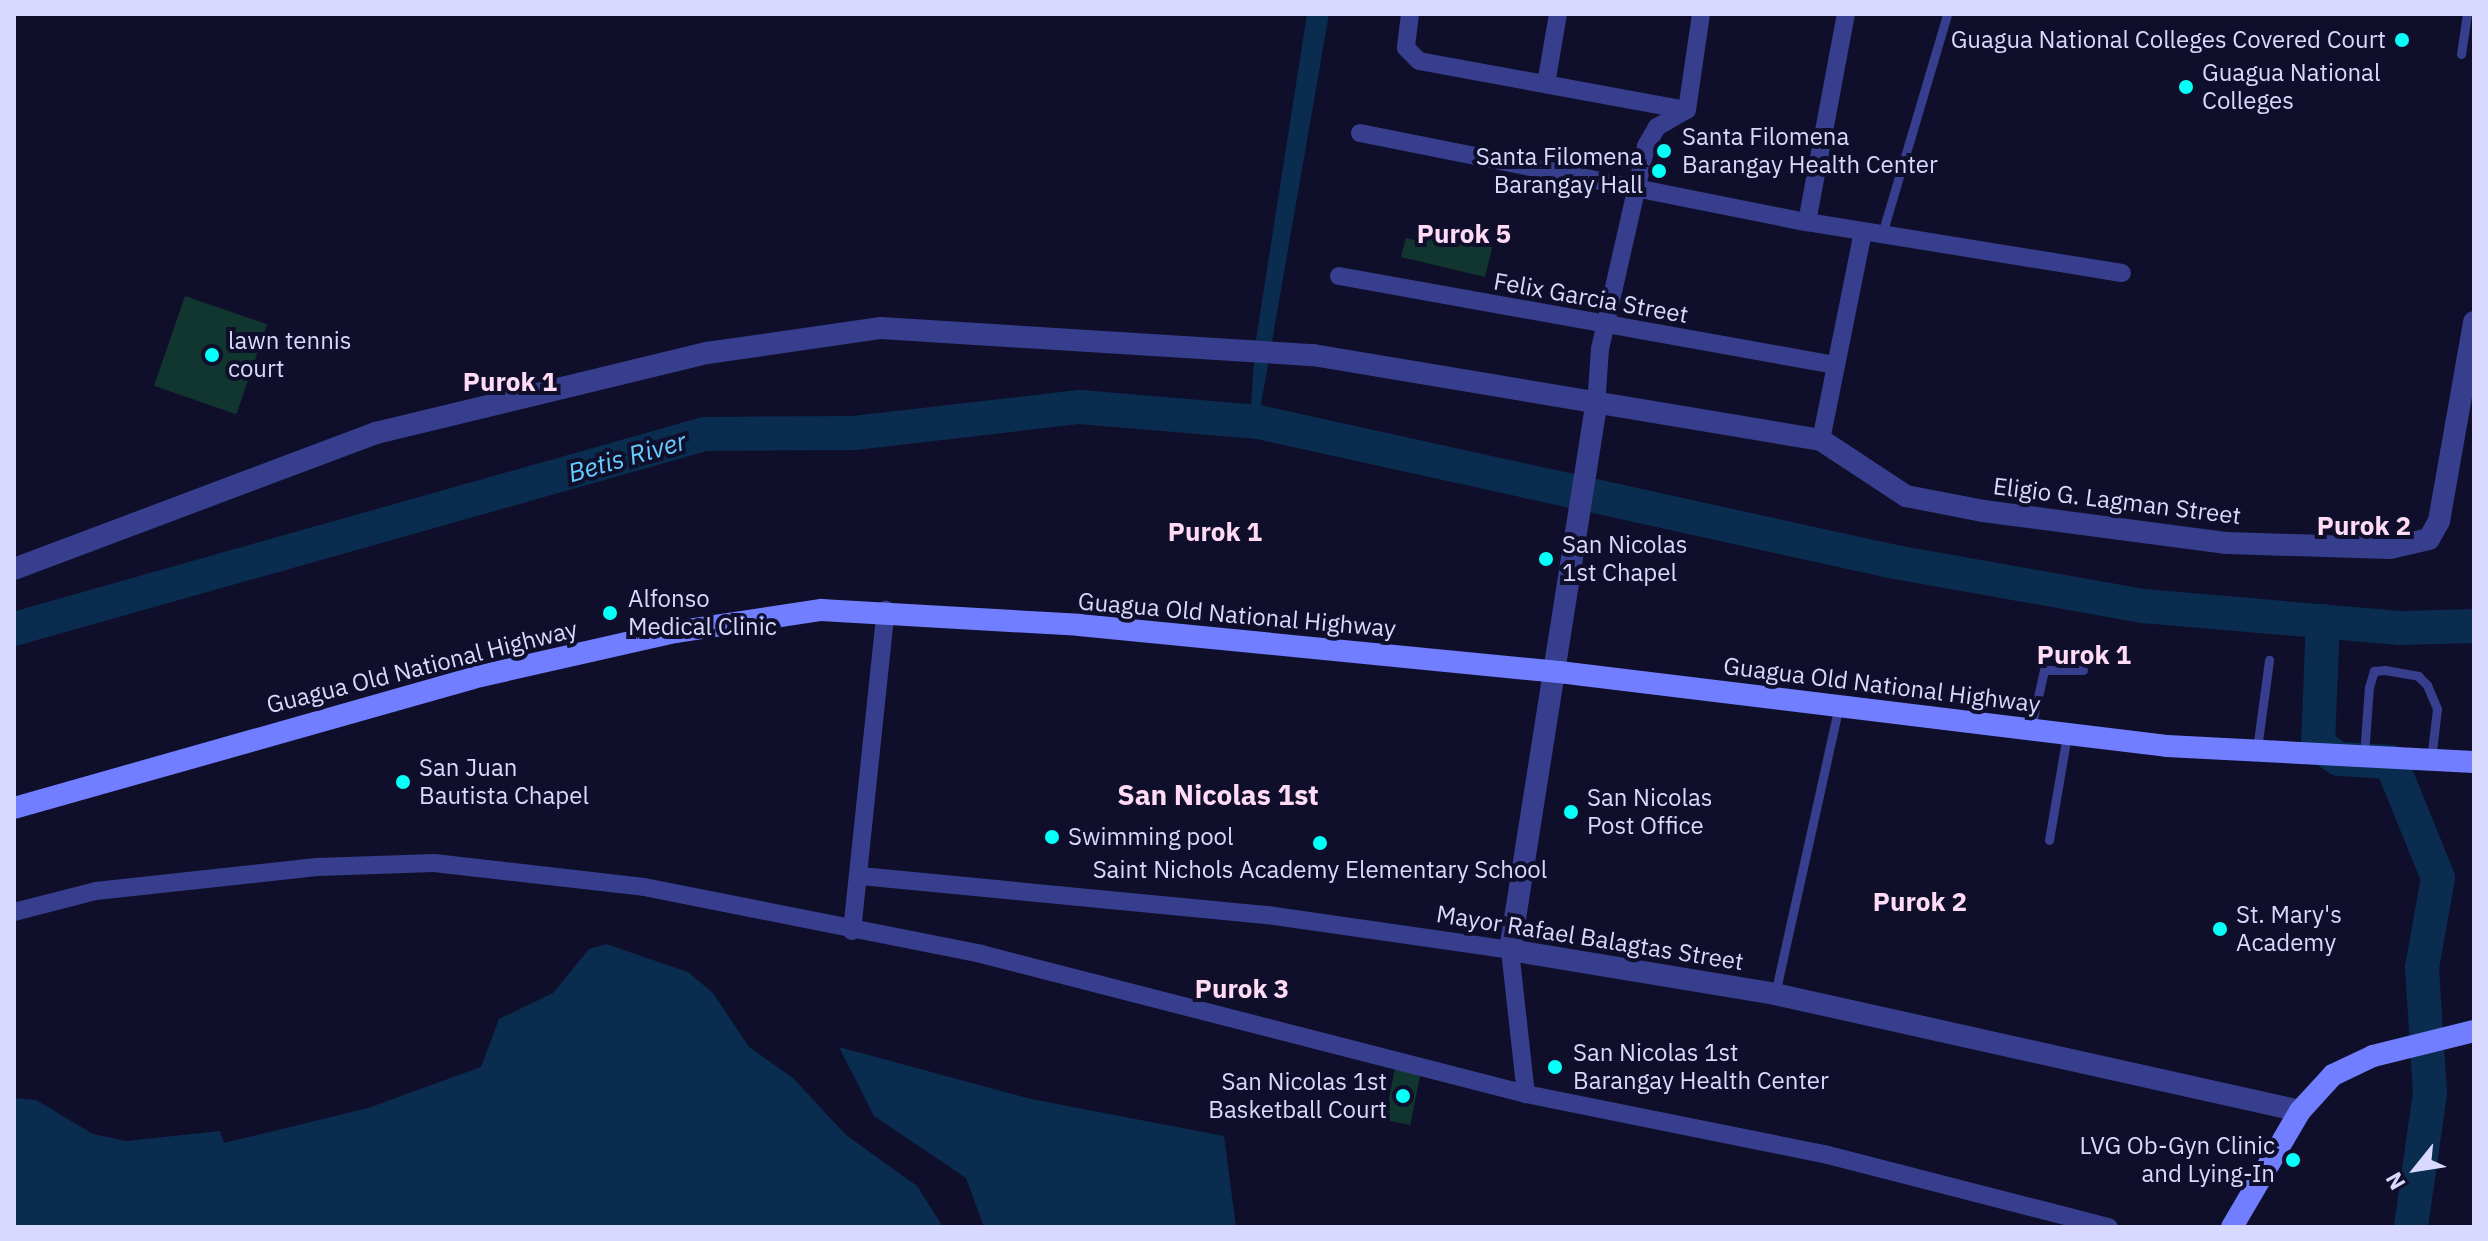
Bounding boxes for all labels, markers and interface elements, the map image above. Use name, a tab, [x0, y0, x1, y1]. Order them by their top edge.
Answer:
place label: Guagua National Colleges Covered Court	[1951, 26, 2386, 54]
marker: Guagua National Colleges Covered Court	[2393, 31, 2411, 49]
place label: Guagua National Colleges	[2202, 59, 2380, 115]
marker: Guagua National Colleges	[2177, 78, 2195, 96]
place label: Santa Filomena Barangay Health Center	[1682, 123, 1938, 179]
marker: Santa Filomena Barangay Health Center	[1653, 140, 1675, 162]
place label: Santa Filomena Barangay Hall	[1476, 143, 1643, 199]
marker: Santa Filomena Barangay Hall	[1650, 162, 1668, 180]
district label: Purok 5	[1417, 218, 1511, 250]
street label: Felix Garcia Street	[1492, 267, 1690, 329]
place label: lawn tennis court	[228, 327, 351, 383]
marker: lawn tennis court	[203, 346, 221, 364]
district label: Purok 1	[463, 366, 557, 398]
water label: Betis River	[564, 425, 690, 489]
street label: Eligio G. Lagman Street	[1991, 472, 2243, 530]
district label: Purok 2	[2317, 510, 2411, 542]
district label: Purok 1	[1168, 516, 1262, 548]
place label: San Nicolas 1st Chapel	[1562, 531, 1687, 587]
marker: San Nicolas 1st Chapel	[1537, 550, 1555, 568]
place label: Alfonso Medical Clinic	[628, 585, 777, 641]
street label: Guagua Old National Highway	[1077, 587, 1397, 643]
marker: Alfonso Medical Clinic	[599, 602, 621, 624]
street label: Guagua Old National Highway	[264, 614, 580, 720]
district label: Purok 1	[2037, 639, 2131, 671]
street label: Guagua Old National Highway	[1722, 651, 2042, 719]
place label: San Juan Bautista Chapel	[419, 754, 589, 810]
marker: San Juan Bautista Chapel	[394, 773, 412, 791]
district label: San Nicolas 1st	[1117, 778, 1319, 812]
place label: San Nicolas Post Office	[1587, 784, 1712, 840]
marker: San Nicolas Post Office	[1562, 803, 1580, 821]
place label: Swimming pool	[1068, 823, 1234, 851]
marker: Swimming pool	[1043, 828, 1061, 846]
marker: Saint Nichols Academy Elementary School	[1311, 834, 1329, 852]
place label: Saint Nichols Academy Elementary School	[1093, 856, 1547, 884]
district label: Purok 2	[1873, 886, 1967, 918]
street label: Mayor Rafael Balagtas Street	[1434, 899, 1746, 977]
place label: St. Mary's Academy	[2236, 901, 2342, 957]
marker: St. Mary's Academy	[2211, 920, 2229, 938]
district label: Purok 3	[1195, 973, 1289, 1005]
place label: San Nicolas 1st Barangay Health Center	[1573, 1039, 1829, 1095]
marker: San Nicolas 1st Barangay Health Center	[1544, 1056, 1566, 1078]
place label: San Nicolas 1st Basketball Court	[1208, 1068, 1387, 1124]
marker: San Nicolas 1st Basketball Court	[1394, 1087, 1412, 1105]
north arrow	[2376, 1129, 2456, 1209]
place label: LVG Ob-Gyn Clinic and Lying-In	[2080, 1132, 2275, 1188]
marker: LVG Ob-Gyn Clinic and Lying-In	[2282, 1149, 2304, 1171]
text: N	[2378, 1167, 2411, 1195]

